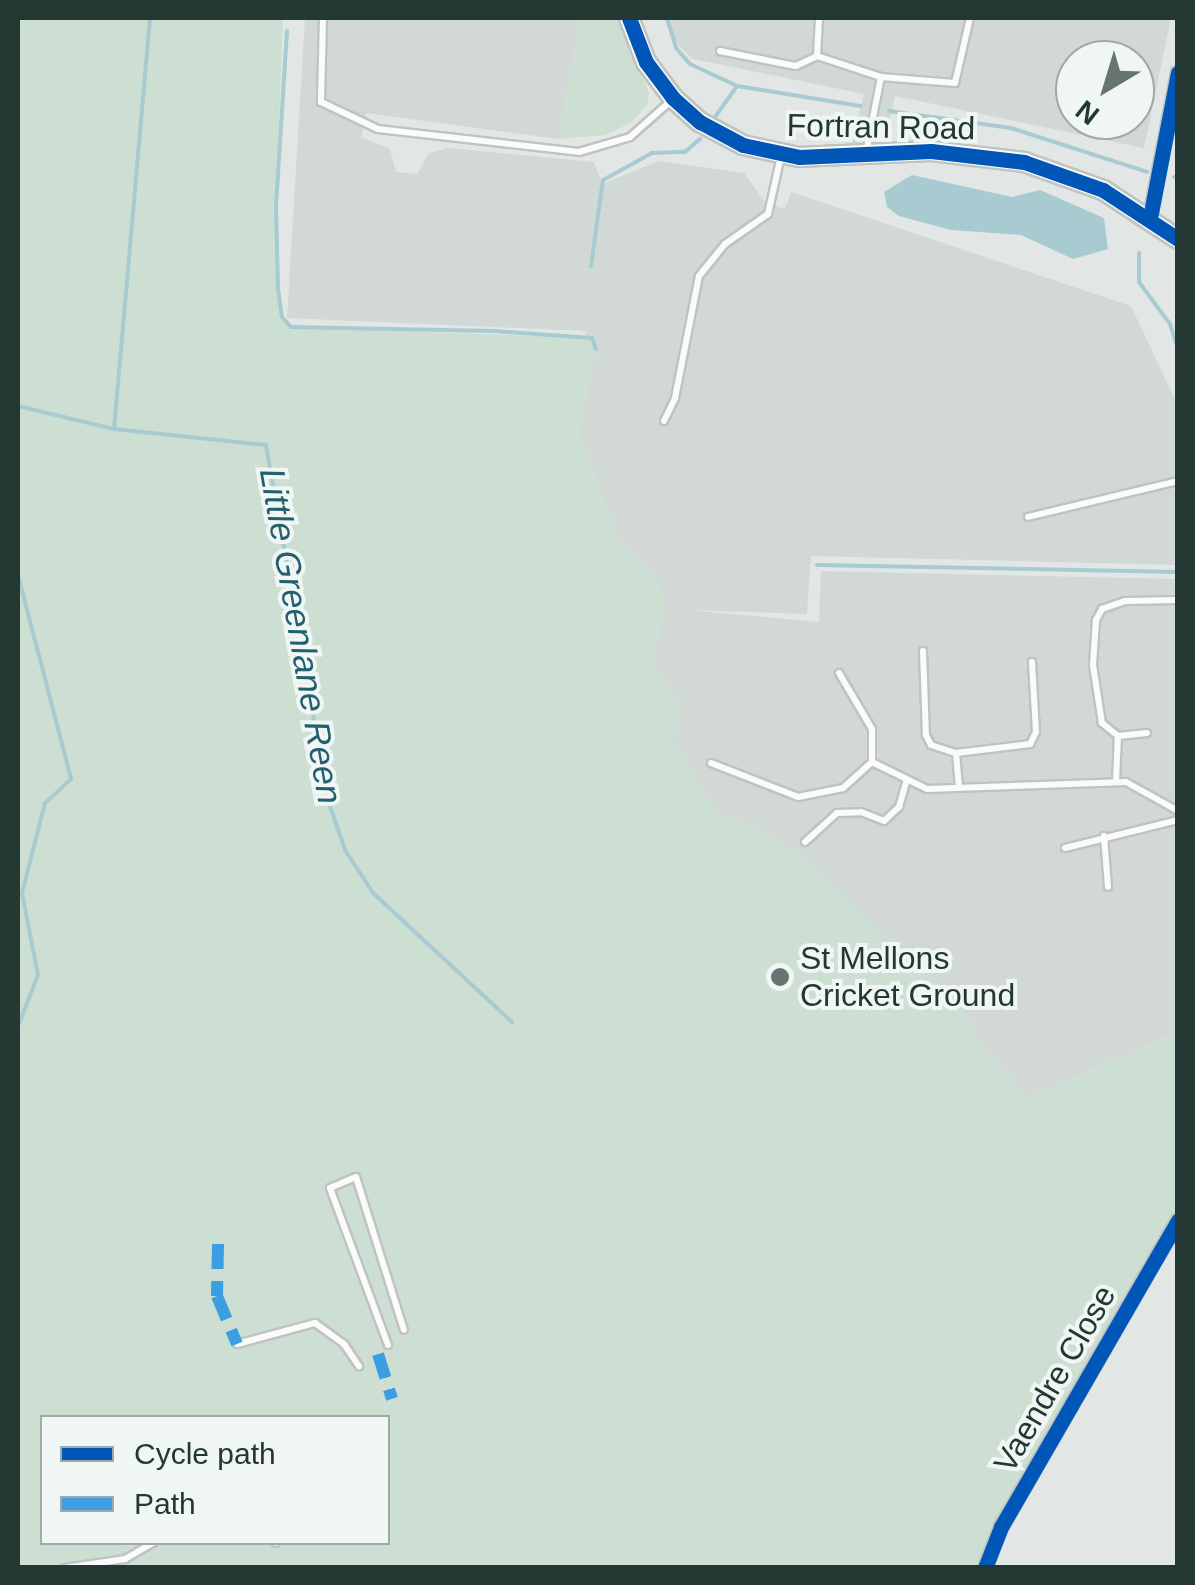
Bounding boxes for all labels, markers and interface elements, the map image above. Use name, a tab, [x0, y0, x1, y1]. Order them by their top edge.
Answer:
north arrow	[1055, 40, 1155, 140]
text: N	[1070, 94, 1105, 131]
street label: Fortran Road	[786, 106, 976, 148]
water label: Little Greenlane Reen	[251, 465, 351, 807]
place label: St Mellons Cricket Ground	[800, 940, 1015, 1015]
marker: St Mellons Cricket Ground	[769, 966, 791, 988]
street label: Vaendre Close	[986, 1279, 1124, 1479]
legend	[40, 1415, 390, 1545]
text: Cycle path	[134, 1437, 276, 1470]
text: Path	[134, 1487, 196, 1520]

